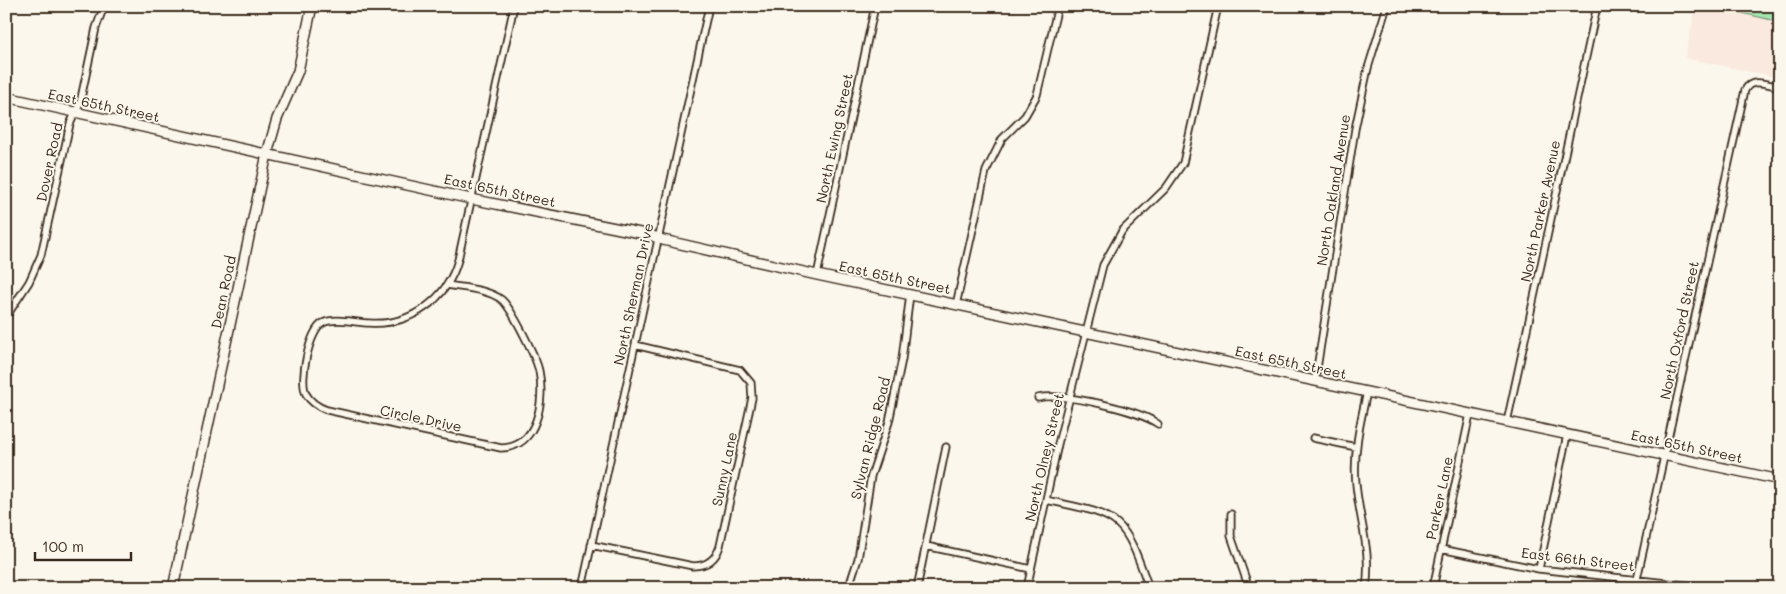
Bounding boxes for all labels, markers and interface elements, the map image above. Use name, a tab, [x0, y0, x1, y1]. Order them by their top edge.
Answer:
street label: North Ewing Street	[811, 71, 857, 205]
street label: East 65th Street	[46, 84, 162, 126]
street label: North Oakland Avenue	[1312, 113, 1354, 267]
street label: Dover Road	[31, 121, 67, 203]
street label: North Parker Avenue	[1516, 138, 1564, 284]
street label: East 65th Street	[442, 169, 558, 211]
street label: North Sherman Drive	[609, 221, 657, 367]
street label: Dean Road	[206, 254, 240, 330]
street label: East 65th Street	[837, 256, 953, 298]
street label: North Oxford Street	[1655, 259, 1703, 401]
street label: East 65th Street	[1233, 341, 1349, 383]
street label: Sylvan Ridge Road	[846, 375, 894, 501]
street label: North Olney Street	[1020, 391, 1068, 523]
street label: Circle Drive	[378, 400, 464, 436]
street label: East 65th Street	[1629, 425, 1745, 467]
street label: Sunny Lane	[707, 430, 741, 508]
street label: Parker Lane	[1421, 455, 1457, 541]
scale bar	[35, 529, 131, 561]
text: 100 m	[42, 536, 84, 556]
street label: East 66th Street	[1520, 543, 1636, 575]

